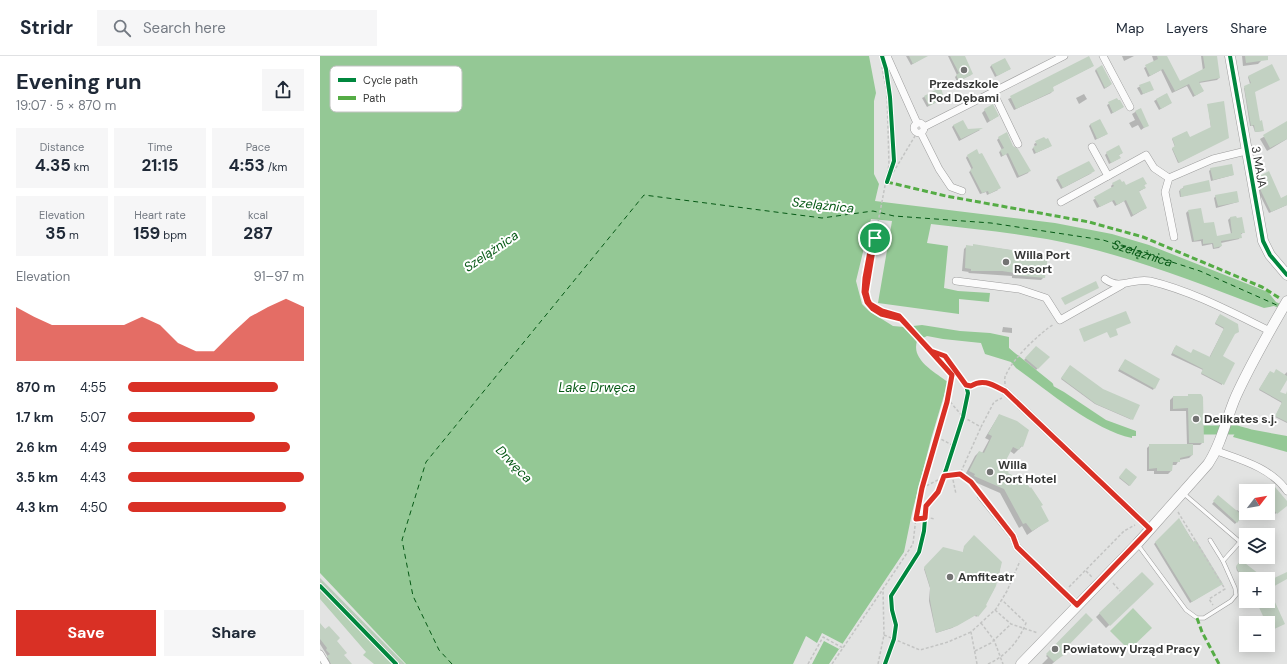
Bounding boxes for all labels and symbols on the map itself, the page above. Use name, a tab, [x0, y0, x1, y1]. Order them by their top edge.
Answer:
marker: Przedszkole Pod Dębami	[959, 65, 969, 75]
legend	[330, 66, 462, 112]
text: Cycle path	[363, 73, 418, 87]
place label: Przedszkole Pod Dębami	[929, 76, 999, 106]
text: Path	[363, 91, 386, 105]
street label: 3 MAJA	[1247, 145, 1271, 189]
water label: Szelążnica	[791, 193, 855, 217]
pin	[858, 221, 892, 255]
water label: Szelążnica	[460, 227, 522, 275]
water label: Szelążnica	[1110, 235, 1175, 270]
place label: Willa Port Resort	[1014, 247, 1070, 277]
marker: Willa Port Resort	[1001, 257, 1011, 267]
water label: Lake Drwęca	[558, 379, 636, 396]
place label: Delikates s.j.	[1204, 411, 1277, 427]
marker: Delikates s.j.	[1191, 414, 1201, 424]
water label: Drwęca	[492, 442, 536, 486]
place label: Willa Port Hotel	[998, 457, 1056, 487]
marker: Willa Port Hotel	[985, 467, 995, 477]
north arrow	[1239, 484, 1275, 520]
place label: Amfiteatr	[958, 569, 1015, 585]
marker: Amfiteatr	[945, 572, 955, 582]
place label: Powiatowy Urząd Pracy	[1063, 641, 1201, 657]
marker: Powiatowy Urząd Pracy	[1050, 644, 1060, 654]

